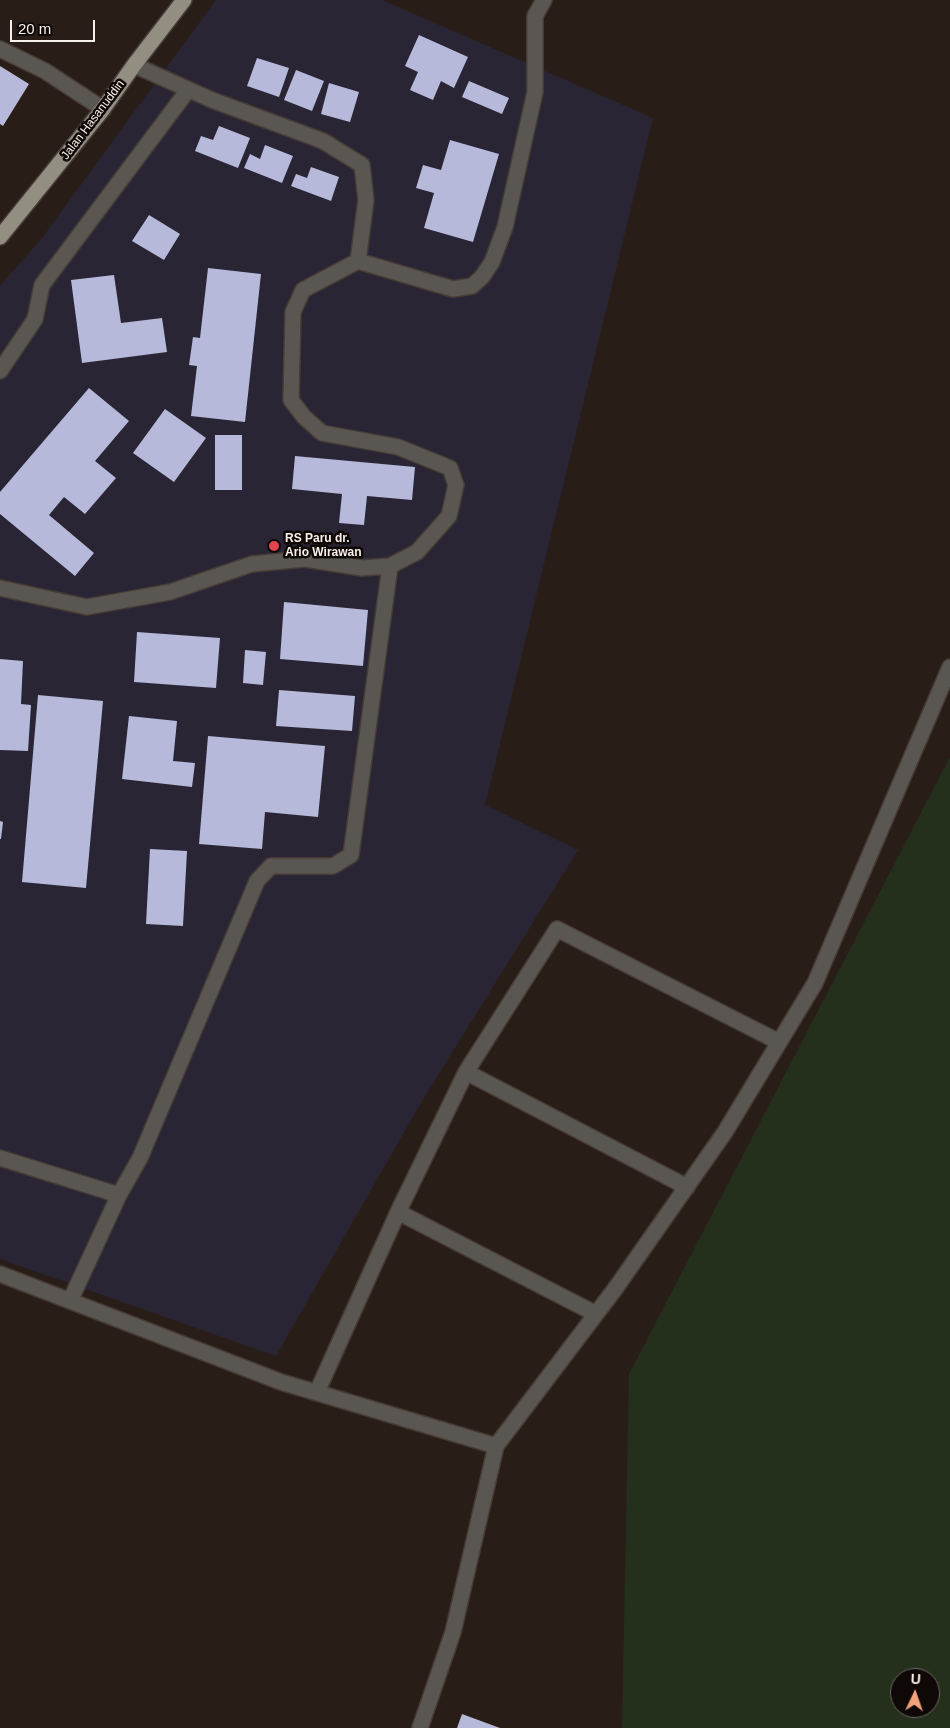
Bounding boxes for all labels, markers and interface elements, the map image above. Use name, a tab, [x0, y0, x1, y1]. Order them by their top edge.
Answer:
scale bar	[12, 10, 98, 42]
text: 20 m	[18, 20, 51, 37]
street label: Jalan Hasanuddin	[58, 77, 128, 163]
place label: RS Paru dr. Ario Wirawan	[285, 532, 362, 560]
marker: RS Paru dr. Ario Wirawan	[267, 539, 281, 553]
north arrow	[890, 1668, 940, 1718]
text: U	[910, 1671, 921, 1687]

